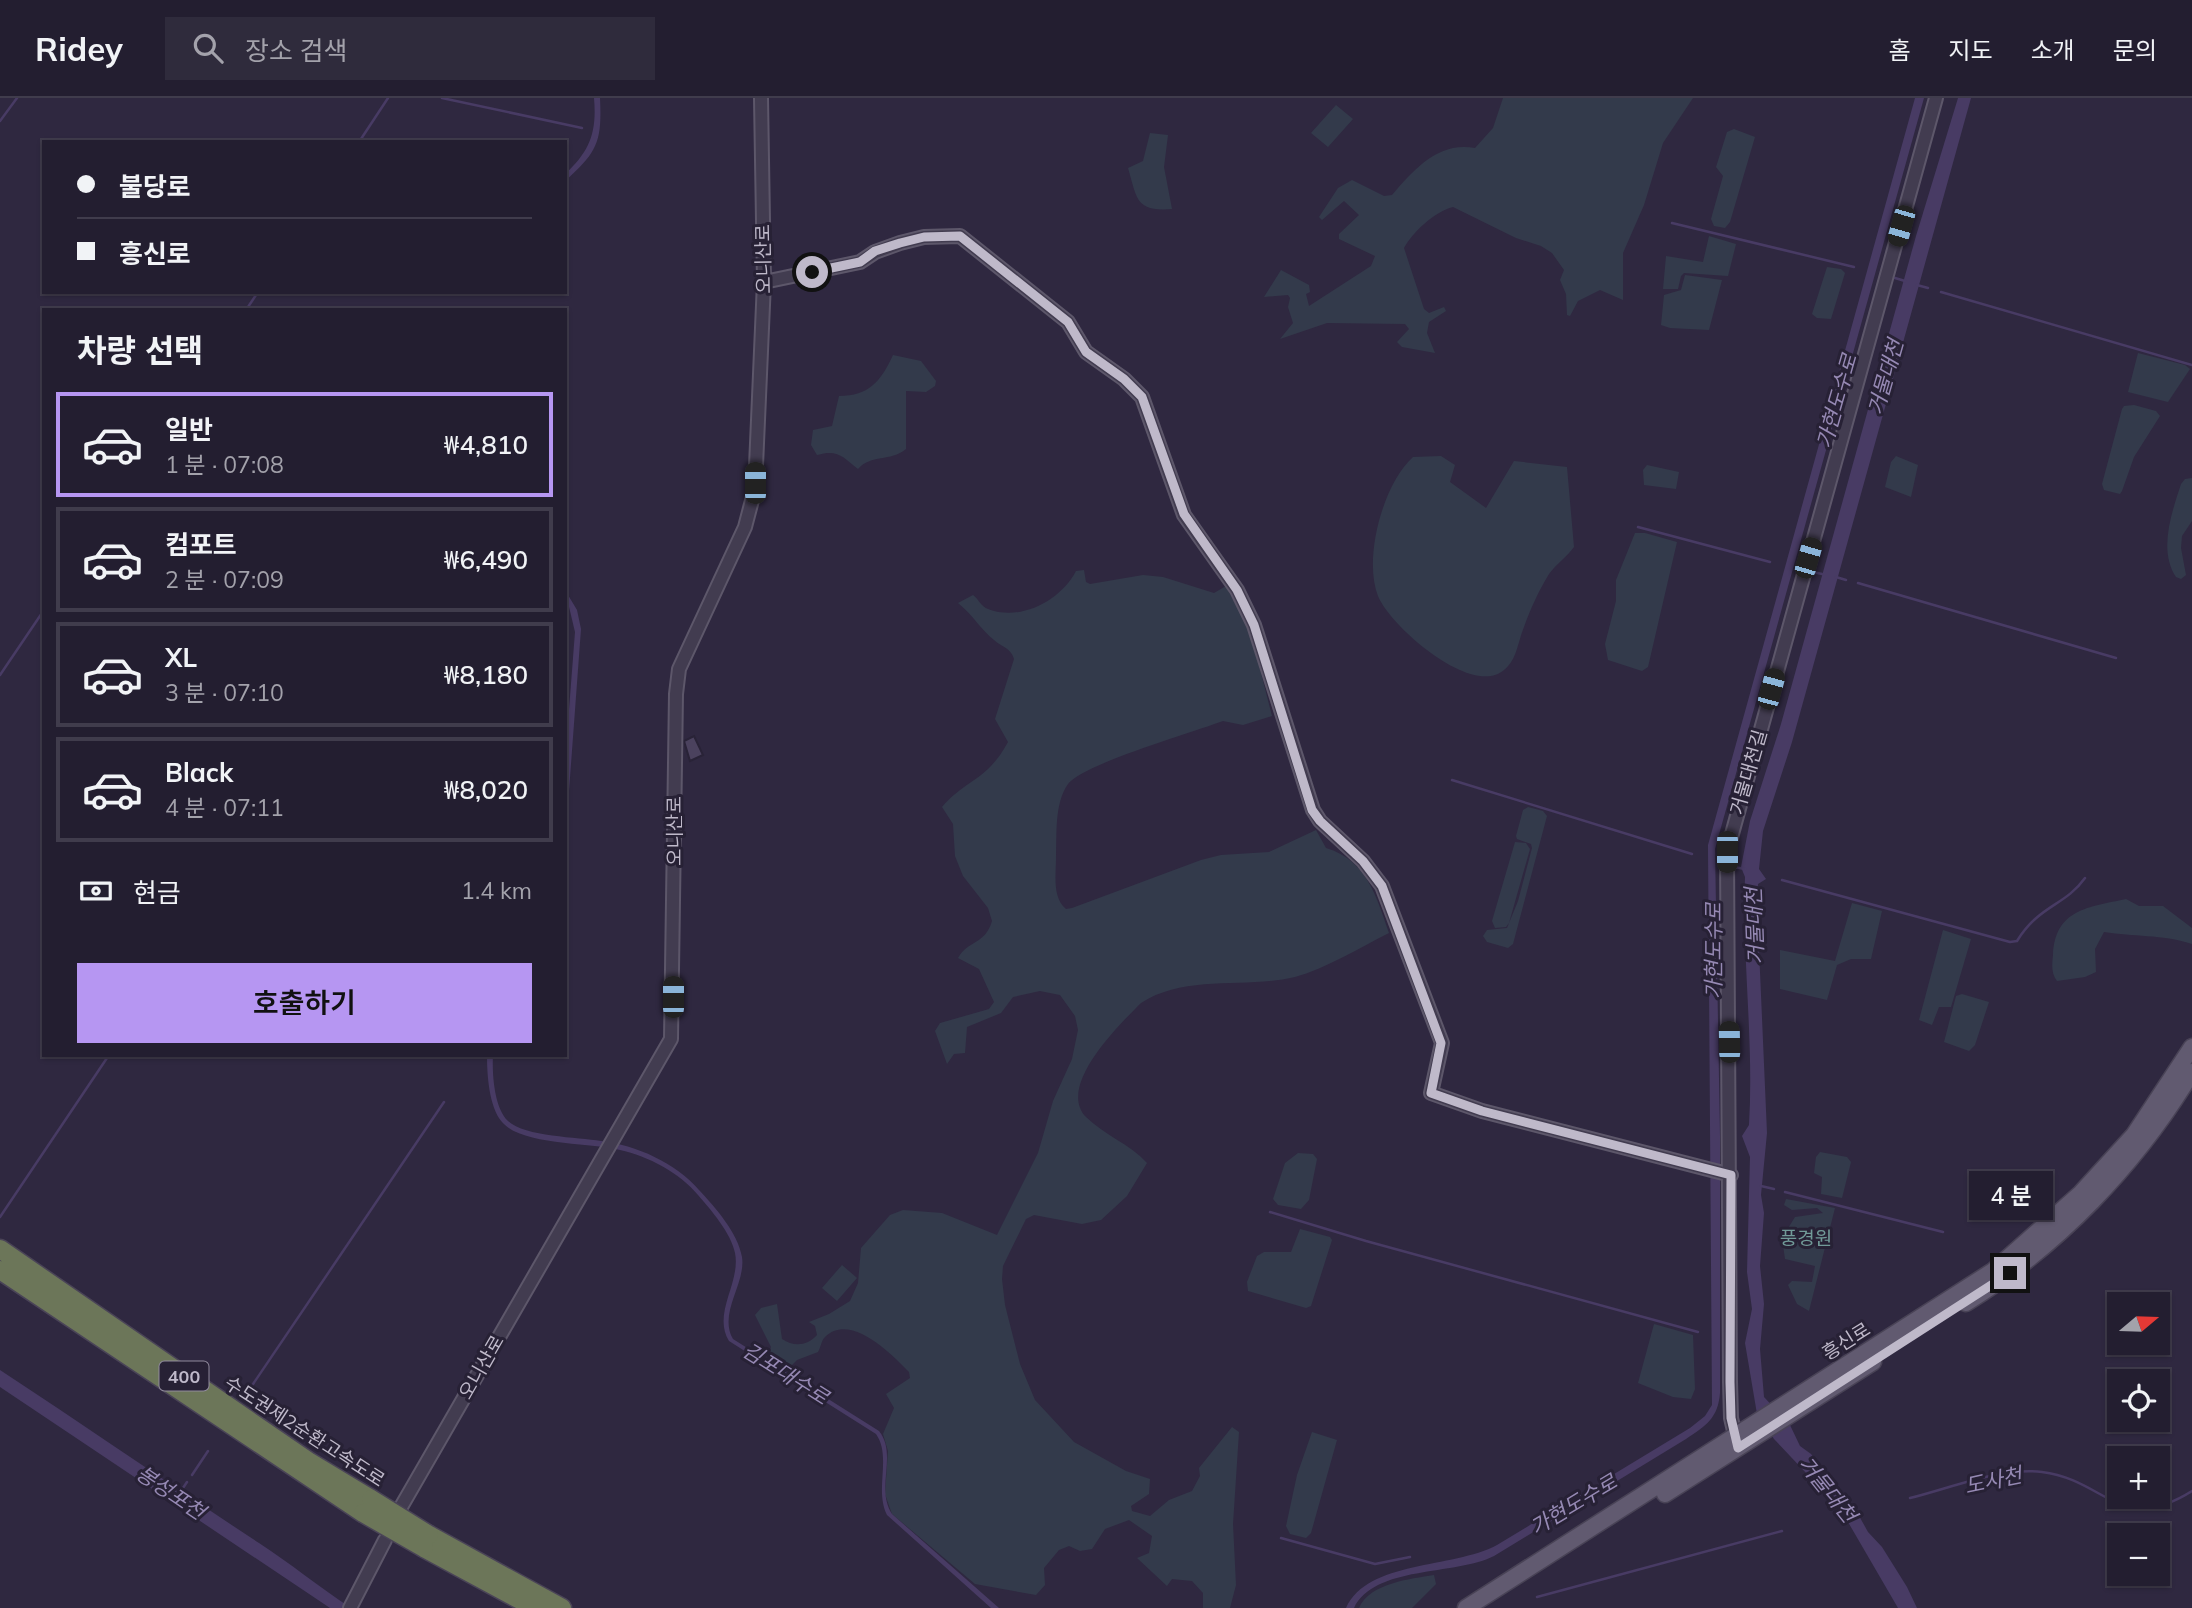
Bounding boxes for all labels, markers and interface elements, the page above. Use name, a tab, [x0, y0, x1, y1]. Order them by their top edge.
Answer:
search box	[165, 17, 655, 80]
text: Ridey	[35, 28, 123, 69]
icon: search	[189, 29, 227, 67]
text: 장소 검색	[245, 34, 347, 67]
text: 홈	[1888, 35, 1910, 65]
text: 지도	[1948, 35, 1993, 65]
text: 소개	[2031, 35, 2075, 65]
text: 문의	[2113, 35, 2157, 65]
text: 불당로	[119, 170, 191, 203]
car	[1886, 203, 1917, 249]
street label: 오니산로	[750, 224, 776, 294]
text: 흥신로	[119, 237, 191, 270]
route start	[796, 256, 828, 288]
text: 차량 선택	[77, 330, 204, 370]
water label: 거물대천	[1862, 334, 1909, 418]
water label: 가현도수로	[1810, 349, 1862, 451]
icon: car	[81, 413, 144, 476]
text: 일반	[165, 413, 213, 446]
text: ₩4,810	[444, 428, 528, 461]
text: 1 분 · 07:08	[165, 450, 284, 479]
car	[745, 462, 766, 504]
icon: car	[81, 528, 144, 591]
text: 컴포트	[165, 528, 237, 561]
car	[1793, 535, 1824, 581]
text: ₩6,490	[444, 543, 528, 576]
text: 2 분 · 07:09	[165, 565, 284, 594]
text: XL	[165, 641, 197, 674]
icon: car	[81, 643, 144, 706]
text: ₩8,180	[444, 658, 528, 691]
car	[1756, 666, 1787, 712]
text: 3 분 · 07:10	[165, 678, 284, 707]
street label: 거물대천길	[1724, 727, 1772, 817]
text: Black	[165, 756, 233, 789]
icon: car	[81, 758, 144, 821]
text: ₩8,020	[444, 773, 528, 806]
text: 4 분 · 07:11	[165, 793, 284, 822]
street label: 오니산로	[662, 796, 686, 866]
car	[1717, 831, 1738, 873]
icon: cash	[77, 872, 115, 910]
text: 현금	[133, 876, 181, 909]
text: 1.4 km	[461, 876, 532, 905]
water label: 거물대천	[1740, 884, 1768, 965]
water label: 가현도수로	[1700, 901, 1726, 999]
button: 호출하기	[77, 963, 532, 1043]
car	[663, 976, 684, 1018]
car	[1719, 1021, 1740, 1063]
callout: 4 분	[1968, 1172, 2052, 1220]
text: 4 분	[1990, 1181, 2032, 1210]
park label: 풍경원	[1780, 1226, 1832, 1250]
route end	[1994, 1257, 2026, 1289]
north arrow	[2107, 1292, 2170, 1354]
map controls	[2107, 1292, 2170, 1586]
street label: 흥신로	[1817, 1317, 1875, 1365]
street label: 오니산로	[453, 1331, 509, 1403]
water label: 김포대수로	[738, 1336, 835, 1411]
road number: 400	[160, 1362, 208, 1391]
button: locate	[2107, 1369, 2170, 1432]
street label: 수도권제2순환고속도로	[220, 1370, 390, 1492]
button: +	[2107, 1446, 2170, 1509]
water label: 거물대천	[1794, 1451, 1864, 1529]
water label: 봉성포천	[132, 1460, 213, 1526]
water label: 도사천	[1962, 1461, 2027, 1499]
water label: 가현도수로	[1525, 1467, 1623, 1540]
button: −	[2107, 1523, 2170, 1586]

